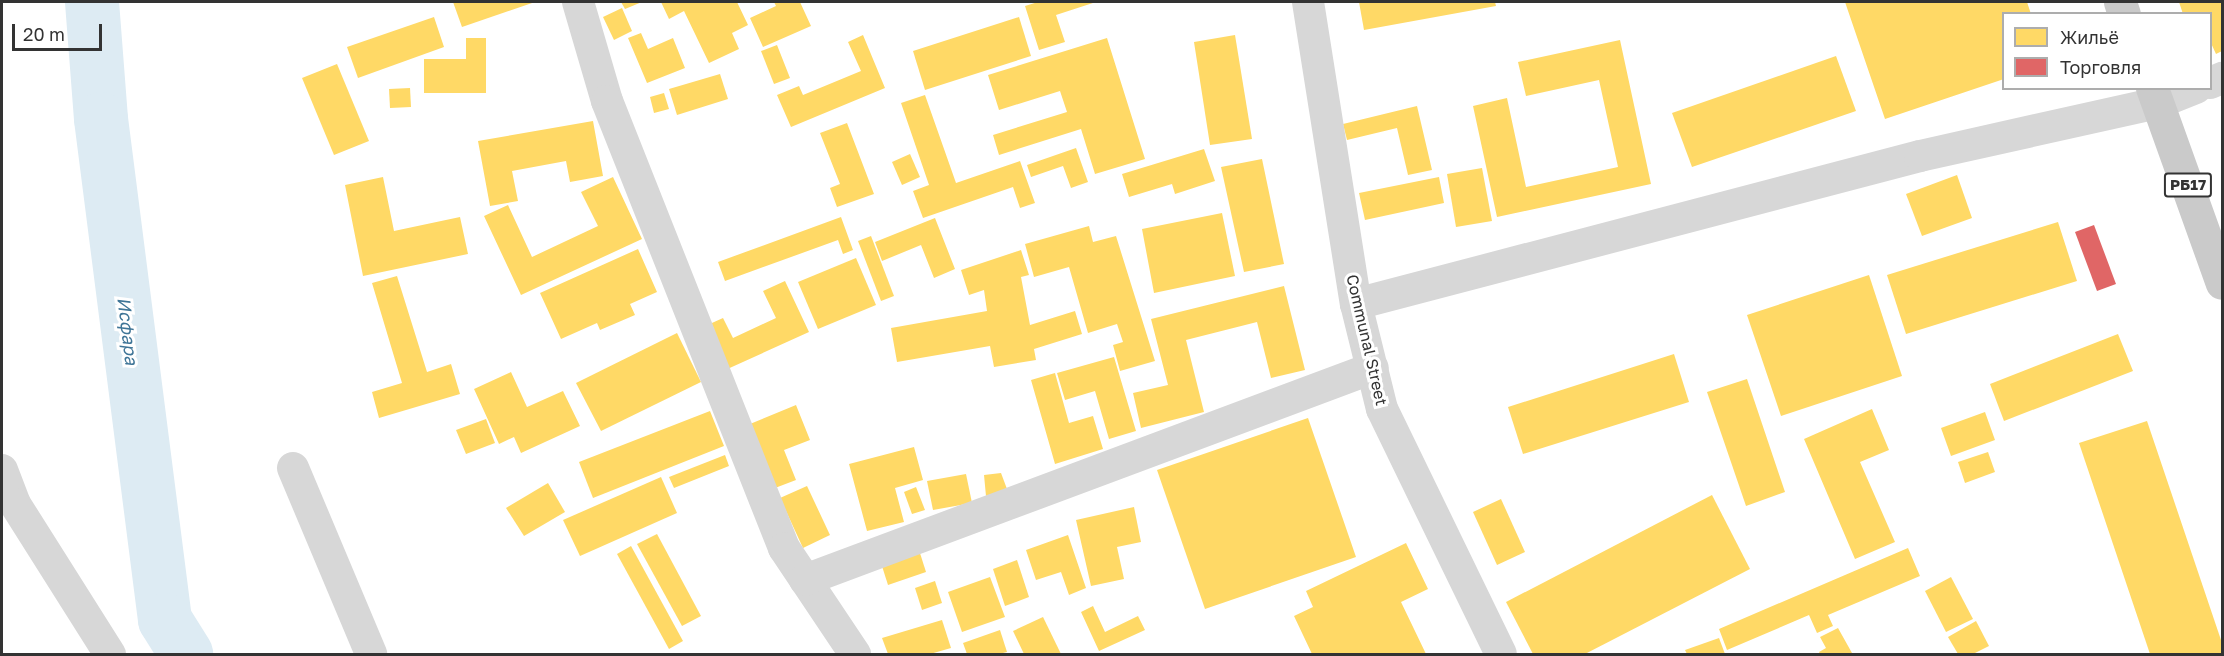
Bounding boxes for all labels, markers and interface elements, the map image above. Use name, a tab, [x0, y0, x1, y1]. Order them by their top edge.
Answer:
scale bar	[15, 12, 105, 50]
legend	[2002, 12, 2212, 90]
text: 20 m	[23, 23, 65, 45]
text: Жильё	[2060, 26, 2119, 48]
text: Торговля	[2060, 56, 2141, 78]
road number: РБ17	[2162, 173, 2214, 197]
street label: Communal Street	[1343, 273, 1391, 407]
water label: Исфара	[113, 296, 143, 366]

